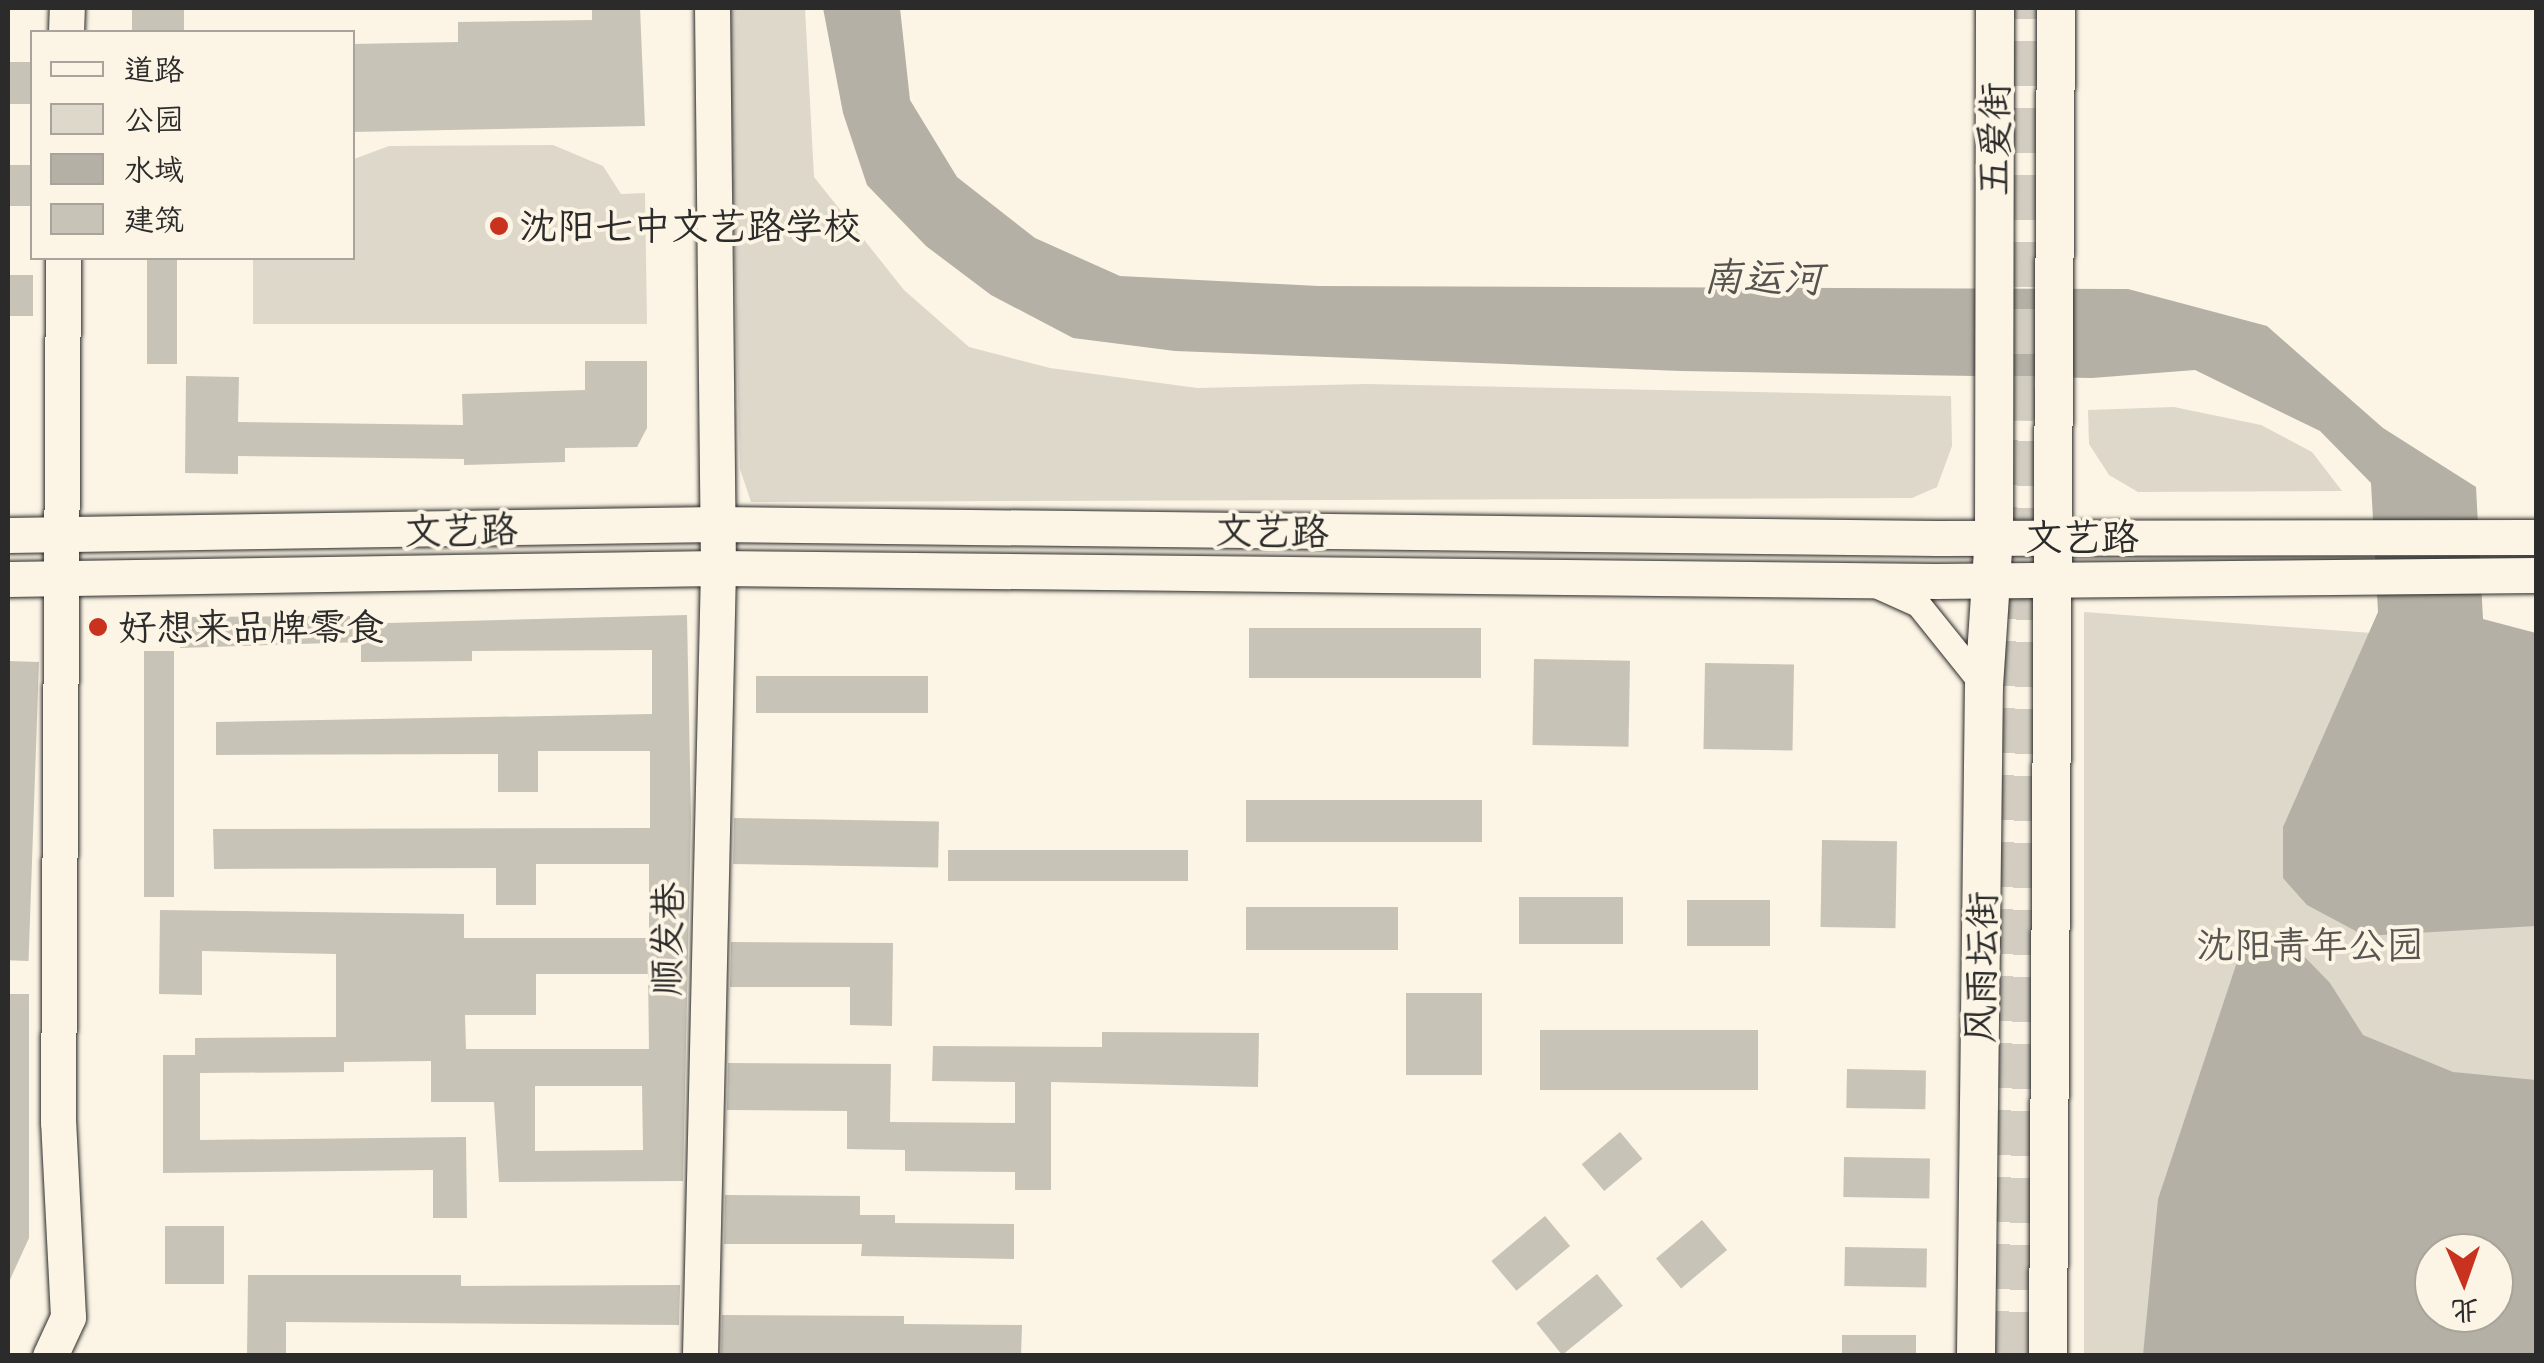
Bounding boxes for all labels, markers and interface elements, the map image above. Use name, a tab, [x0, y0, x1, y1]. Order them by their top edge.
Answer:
legend	[30, 30, 355, 260]
text: 道路	[124, 49, 184, 89]
street label: 五爱街	[1970, 82, 2018, 196]
text: 公园	[124, 99, 184, 139]
text: 水域	[124, 149, 184, 189]
text: 建筑	[124, 199, 184, 239]
place label: 沈阳七中文艺路学校	[519, 203, 861, 249]
marker: 沈阳七中文艺路学校	[488, 215, 510, 237]
water label: 南运河	[1703, 251, 1823, 301]
street label: 文艺路	[404, 506, 518, 554]
street label: 文艺路	[1215, 507, 1329, 555]
street label: 文艺路	[2025, 514, 2139, 560]
place label: 好想来品牌零食	[118, 604, 384, 650]
marker: 好想来品牌零食	[87, 616, 109, 638]
street label: 顺发巷	[643, 882, 691, 996]
street label: 风雨坛街	[1957, 891, 2005, 1043]
park label: 沈阳青年公园	[2196, 922, 2424, 968]
north arrow	[2414, 1233, 2514, 1333]
text: 北	[2450, 1292, 2480, 1330]

